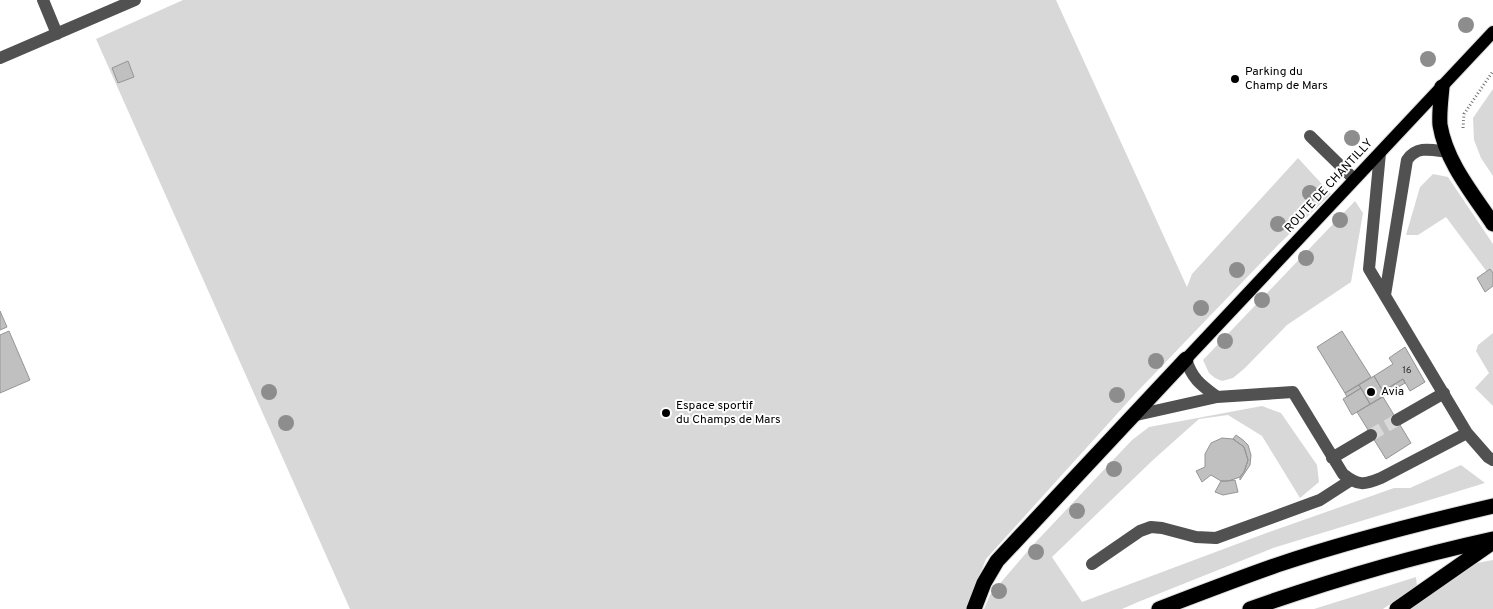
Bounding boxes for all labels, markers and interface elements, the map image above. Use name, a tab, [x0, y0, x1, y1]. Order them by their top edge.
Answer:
place label: Parking du Champ de Mars	[1245, 64, 1328, 94]
marker: Parking du Champ de Mars	[1229, 73, 1241, 85]
street label: ROUTE DE CHANTILLY	[1281, 135, 1377, 236]
house number: 16	[1402, 364, 1412, 377]
place label: Avia	[1381, 384, 1404, 400]
marker: Avia	[1365, 386, 1377, 398]
place label: Espace sportif du Champs de Mars	[676, 398, 781, 428]
marker: Espace sportif du Champs de Mars	[660, 407, 672, 419]

